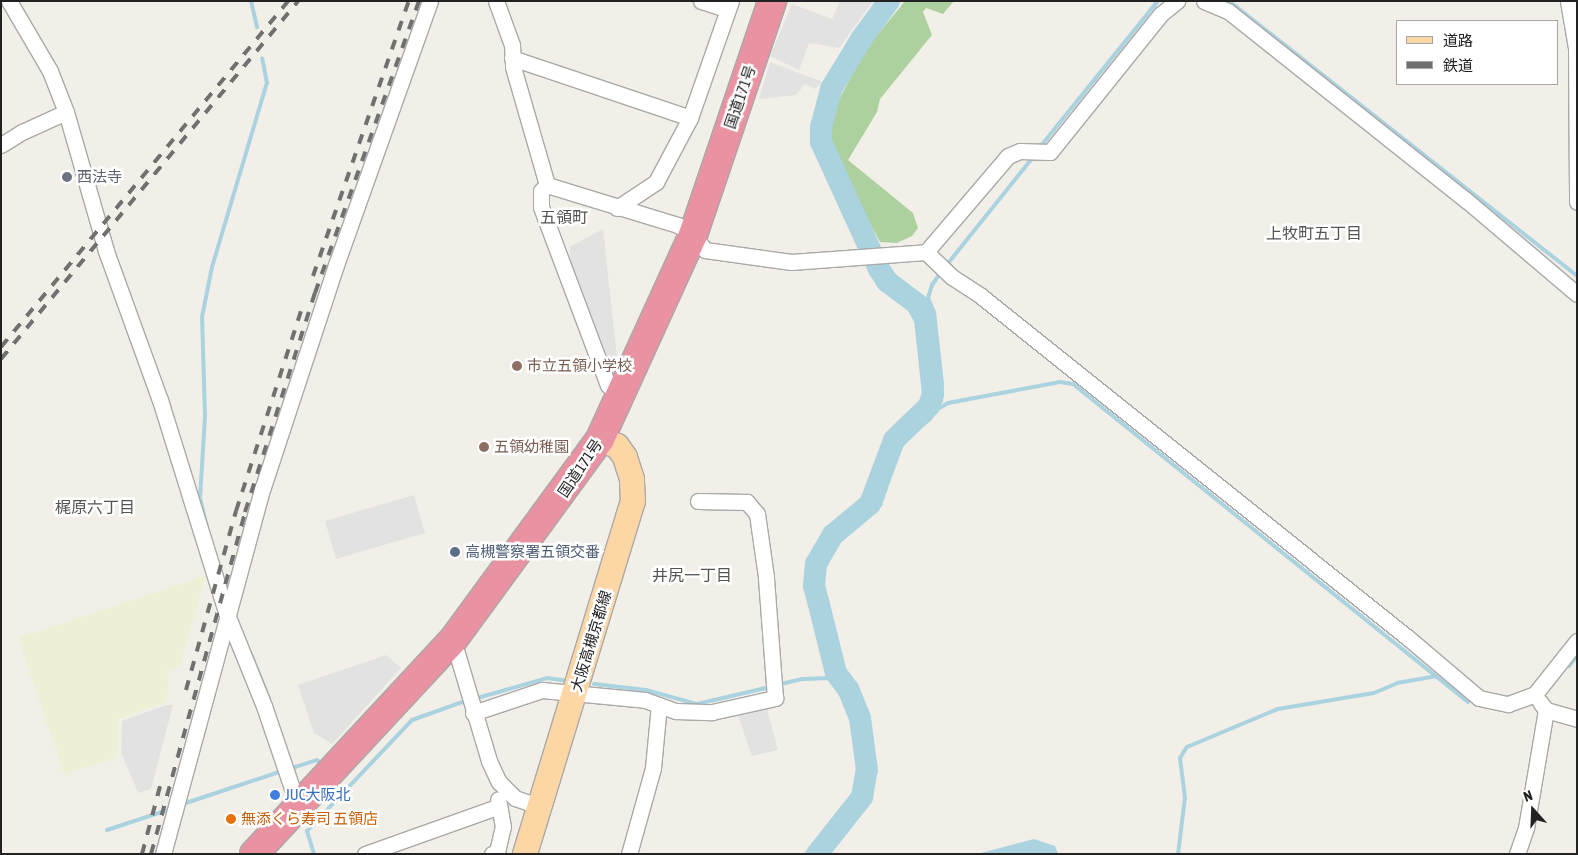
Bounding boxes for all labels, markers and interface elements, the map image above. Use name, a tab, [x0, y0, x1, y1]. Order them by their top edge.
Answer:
legend	[1396, 20, 1558, 85]
text: 道路	[1443, 32, 1473, 49]
text: 鉄道	[1443, 57, 1473, 74]
street label: 国道171号	[721, 63, 759, 131]
place label: 西法寺	[77, 168, 122, 186]
marker: 西法寺	[61, 171, 73, 183]
district label: 五領町	[540, 207, 588, 227]
district label: 上牧町五丁目	[1266, 223, 1362, 243]
place label: 市立五領小学校	[527, 357, 632, 375]
marker: 市立五領小学校	[511, 360, 523, 372]
street label: 国道171号	[554, 436, 606, 500]
place label: 五領幼稚園	[494, 438, 569, 456]
marker: 五領幼稚園	[478, 441, 490, 453]
district label: 梶原六丁目	[55, 497, 135, 517]
place label: 高槻警察署五領交番	[465, 543, 600, 561]
marker: 高槻警察署五領交番	[449, 546, 461, 558]
district label: 井尻一丁目	[652, 565, 732, 585]
street label: 大阪高槻京都線	[567, 588, 615, 694]
north arrow	[1508, 785, 1558, 835]
place label: JUC大阪北	[285, 786, 350, 804]
text: N	[1521, 787, 1534, 805]
marker: JUC大阪北	[269, 789, 281, 801]
place label: 無添くら寿司 五領店	[241, 810, 378, 828]
marker: 無添くら寿司 五領店	[225, 813, 237, 825]

